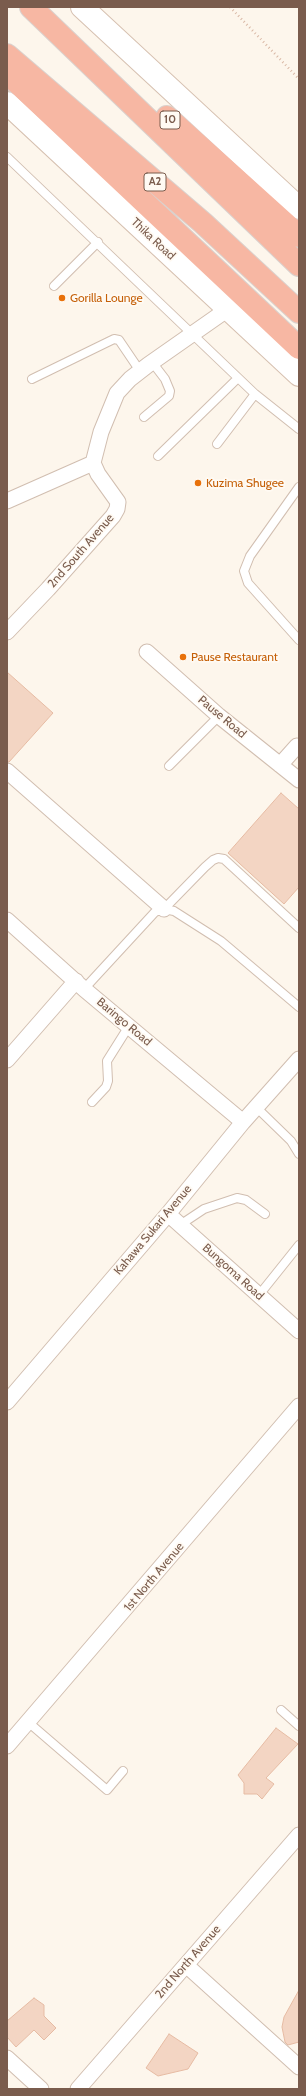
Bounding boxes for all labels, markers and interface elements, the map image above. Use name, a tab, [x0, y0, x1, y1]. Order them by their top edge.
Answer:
road number: 10	[160, 111, 180, 129]
road number: A2	[144, 173, 166, 191]
street label: Thika Road	[128, 215, 178, 263]
place label: Gorilla Lounge	[70, 291, 143, 305]
marker: Gorilla Lounge	[57, 293, 67, 303]
place label: Kuzima Shugee	[206, 476, 284, 490]
marker: Kuzima Shugee	[193, 478, 203, 488]
street label: 2nd South Avenue	[45, 511, 117, 591]
place label: Pause Restaurant	[191, 650, 278, 664]
marker: Pause Restaurant	[178, 652, 188, 662]
street label: Pause Road	[195, 693, 249, 741]
street label: Baringo Road	[94, 995, 154, 1049]
street label: Kahawa Sukari Avenue	[111, 1182, 195, 1278]
street label: Bungoma Road	[199, 1241, 267, 1303]
street label: 1st North Avenue	[121, 1540, 187, 1614]
street label: 2nd North Avenue	[152, 1922, 224, 2002]

